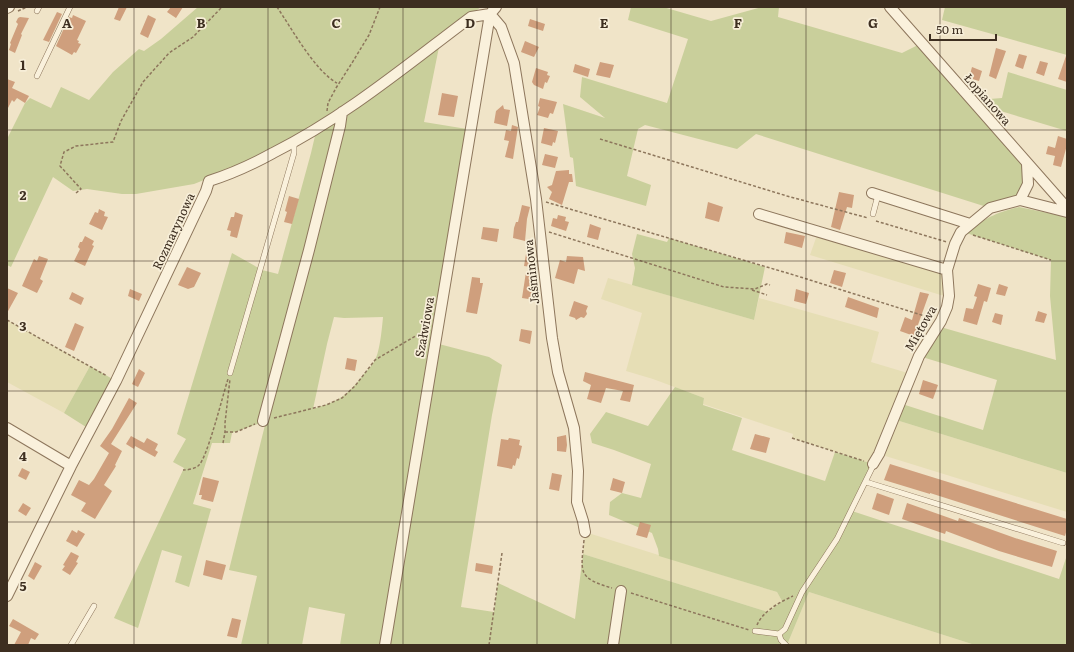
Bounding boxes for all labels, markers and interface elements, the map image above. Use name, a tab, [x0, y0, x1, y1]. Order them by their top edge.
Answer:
text: A	[62, 13, 72, 32]
text: B	[197, 13, 206, 32]
text: C	[331, 13, 341, 32]
text: D	[465, 13, 475, 32]
text: E	[600, 13, 609, 32]
text: F	[734, 13, 742, 32]
text: G	[868, 13, 878, 32]
scale bar	[930, 16, 996, 42]
text: 50 m	[936, 20, 963, 38]
text: 1	[20, 55, 26, 74]
street label: Łopianowa	[960, 69, 1016, 129]
text: 2	[20, 185, 27, 204]
street label: Rozmarynowa	[147, 189, 199, 273]
street label: Jaśminowa	[519, 238, 543, 305]
street label: Szałwiowa	[410, 295, 438, 359]
street label: Miętowa	[900, 301, 941, 354]
text: 3	[19, 316, 27, 335]
text: 4	[19, 446, 27, 465]
text: 5	[19, 576, 27, 595]

